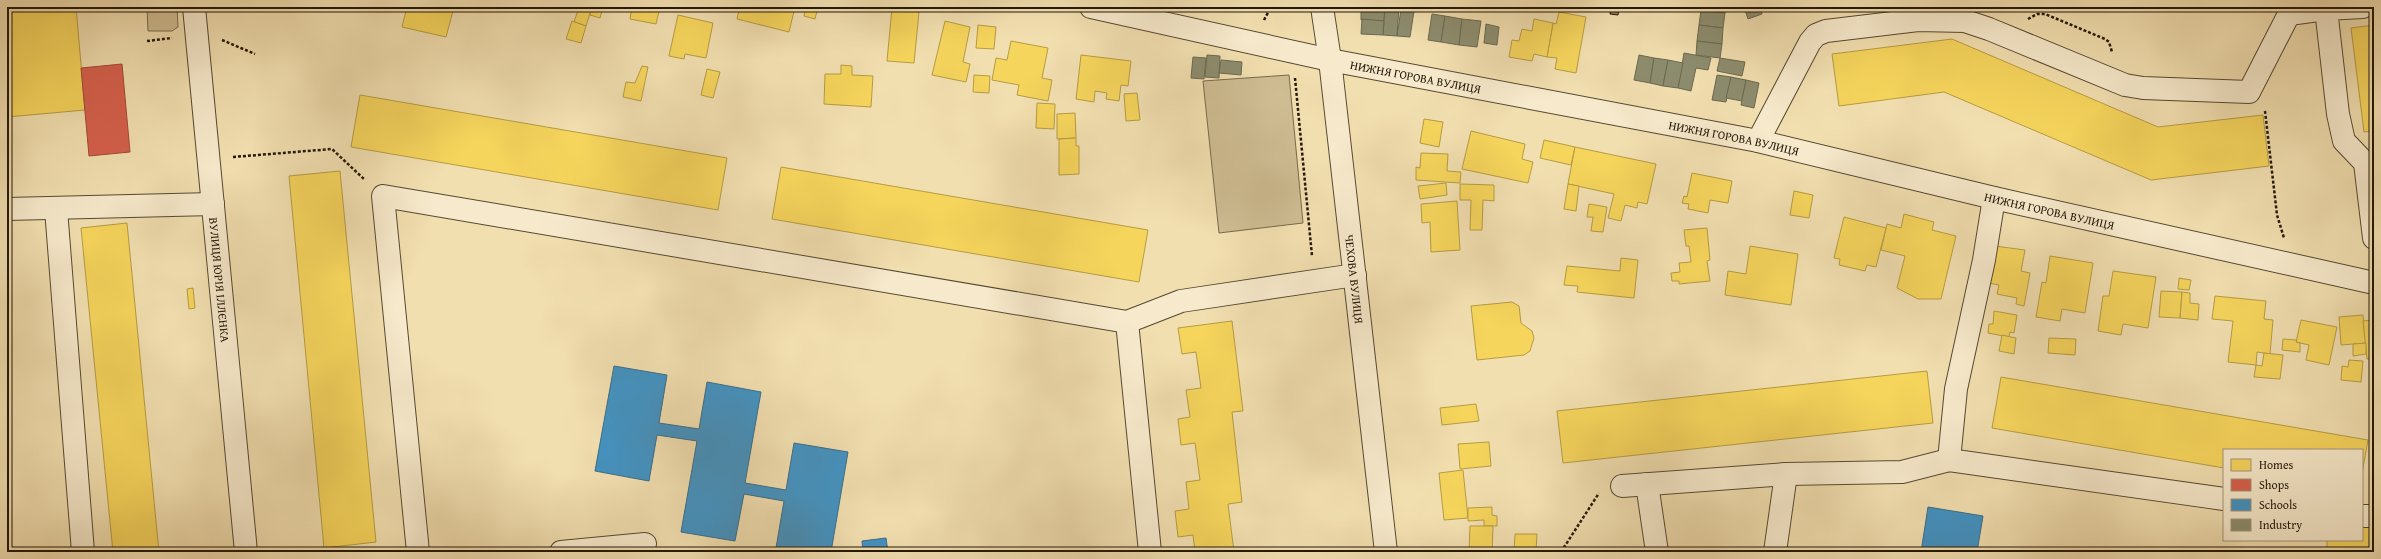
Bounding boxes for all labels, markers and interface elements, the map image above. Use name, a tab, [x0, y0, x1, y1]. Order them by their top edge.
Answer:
street label: НИЖНЯ ГОРОВА ВУЛИЦЯ	[1349, 56, 1482, 97]
street label: НИЖНЯ ГОРОВА ВУЛИЦЯ	[1667, 116, 1801, 159]
street label: НИЖНЯ ГОРОВА ВУЛИЦЯ	[1983, 188, 2116, 233]
street label: ВУЛИЦЯ ЮРІЯ ІЛЛЄНКА	[206, 216, 235, 344]
street label: ЧЕХОВА ВУЛИЦЯ	[1341, 234, 1368, 324]
legend	[2223, 449, 2363, 541]
text: Homes	[2259, 456, 2294, 473]
text: Shops	[2259, 476, 2289, 493]
text: Schools	[2259, 496, 2297, 513]
text: Industry	[2259, 516, 2302, 533]

